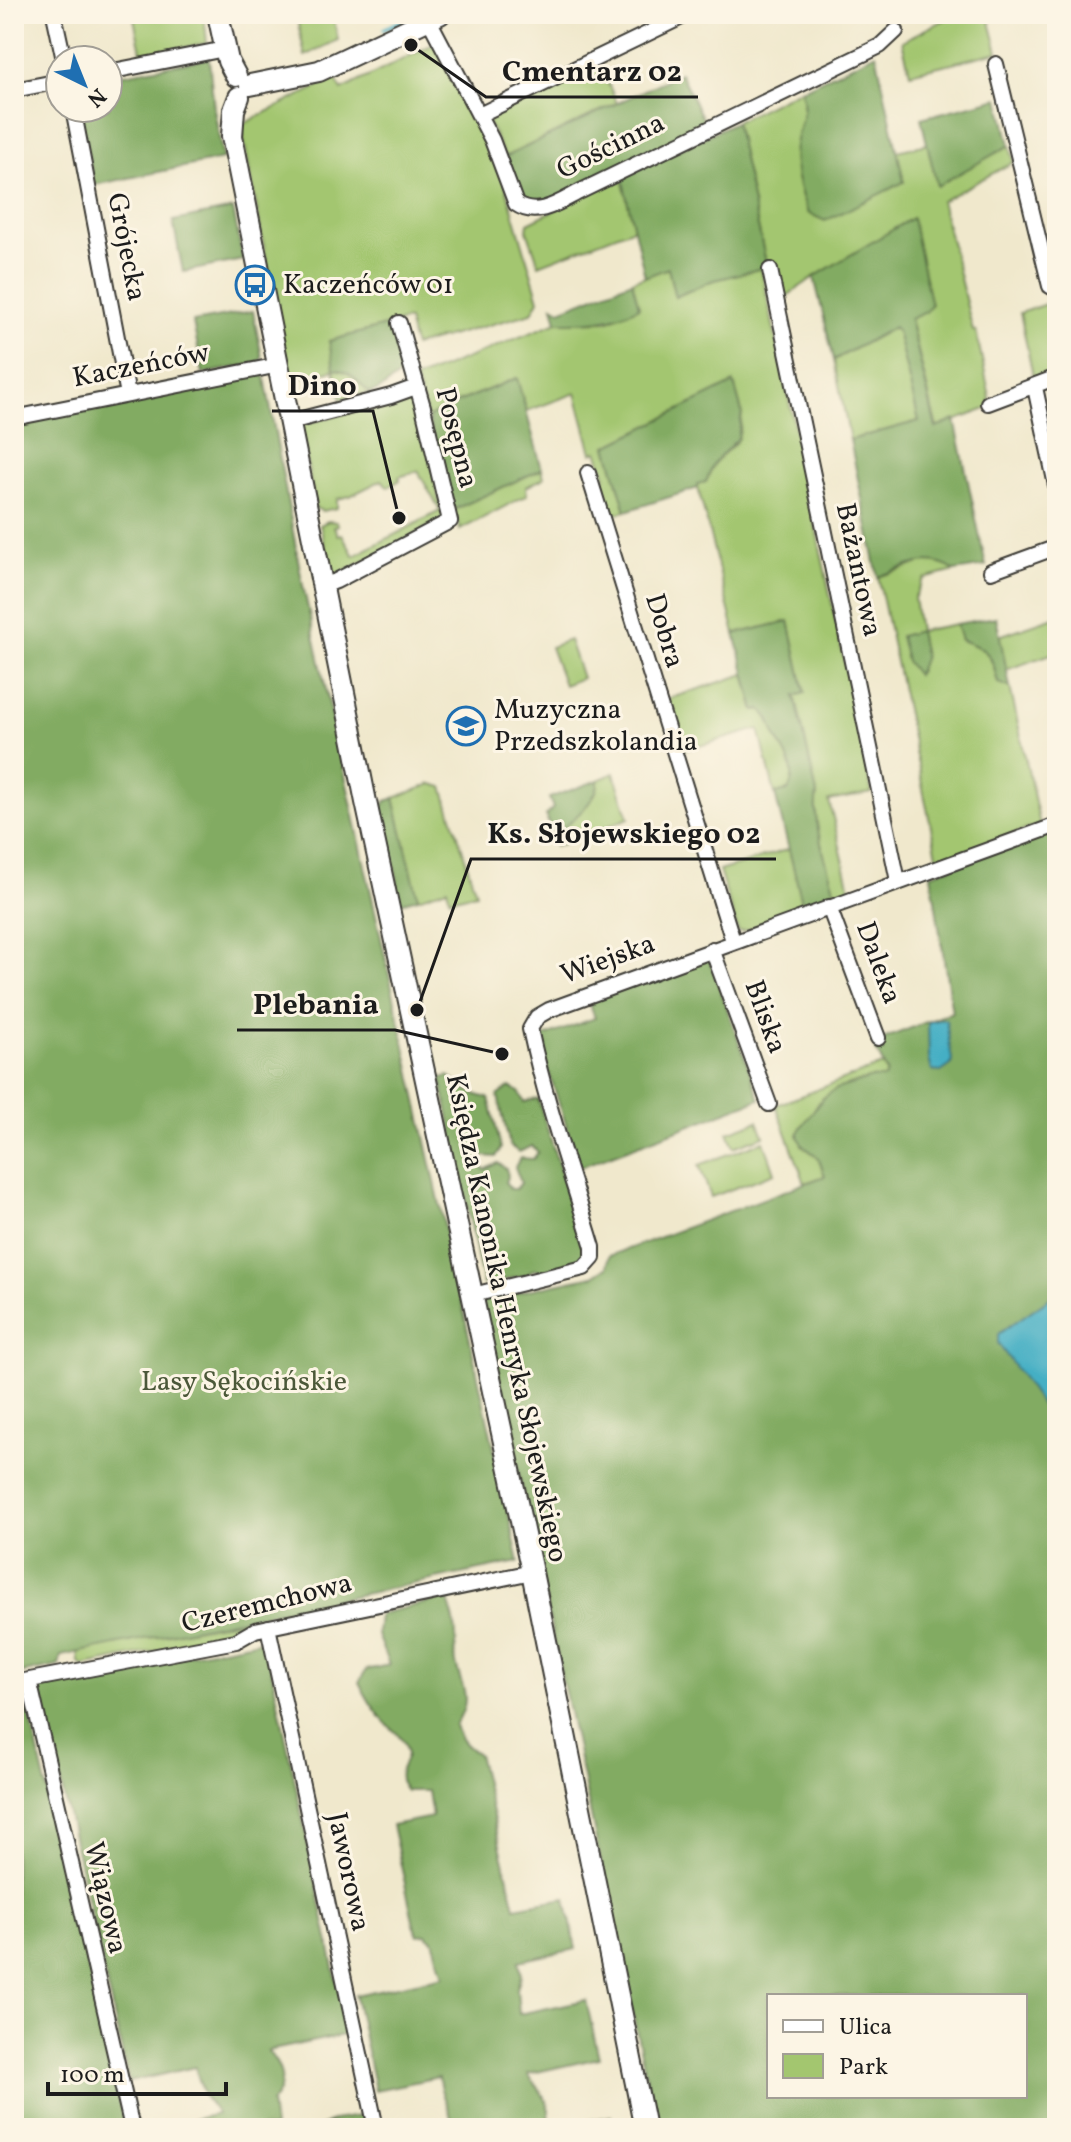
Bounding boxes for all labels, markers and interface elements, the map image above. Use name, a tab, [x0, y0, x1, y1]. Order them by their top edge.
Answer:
callout: Cmentarz 02	[486, 43, 698, 97]
north arrow	[44, 44, 124, 124]
text: Cmentarz 02	[502, 52, 682, 94]
text: N	[80, 80, 112, 114]
street label: Gościnna	[550, 104, 672, 190]
street label: Grójecka	[96, 190, 156, 304]
bus stop icon: Kaczeńców 01	[234, 264, 276, 306]
place label: Kaczeńców 01	[283, 266, 454, 305]
street label: Kaczeńców	[69, 334, 213, 398]
callout: Dino	[272, 357, 373, 411]
text: Dino	[287, 366, 357, 408]
street label: Posępna	[425, 384, 487, 492]
street label: Bażantowa	[825, 500, 891, 640]
street label: Dobra	[634, 589, 694, 673]
place label: Muzyczna Przedszkolandia	[494, 691, 698, 762]
school or university icon: Muzyczna Przedszkolandia	[445, 705, 487, 747]
callout: Ks. Słojewskiego 02	[471, 805, 776, 859]
text: Ks. Słojewskiego 02	[487, 814, 761, 856]
street label: Daleka	[845, 916, 911, 1010]
street label: Wiejska	[555, 925, 661, 995]
street label: Bliska	[734, 975, 796, 1059]
callout: Plebania	[237, 976, 395, 1030]
text: Plebania	[253, 985, 379, 1027]
street label: Księdza Kanonika Henryka Słojewskiego	[435, 1070, 577, 1566]
park label: Lasy Sękocińskie	[141, 1363, 347, 1402]
street label: Czeremchowa	[178, 1564, 356, 1644]
street label: Jaworowa	[316, 1809, 380, 1935]
street label: Wiązowa	[73, 1838, 137, 1958]
legend	[767, 1994, 1027, 2098]
text: Ulica	[839, 2011, 892, 2045]
scale bar	[48, 2046, 226, 2096]
text: Park	[839, 2051, 888, 2085]
text: 100 m	[60, 2059, 125, 2093]

